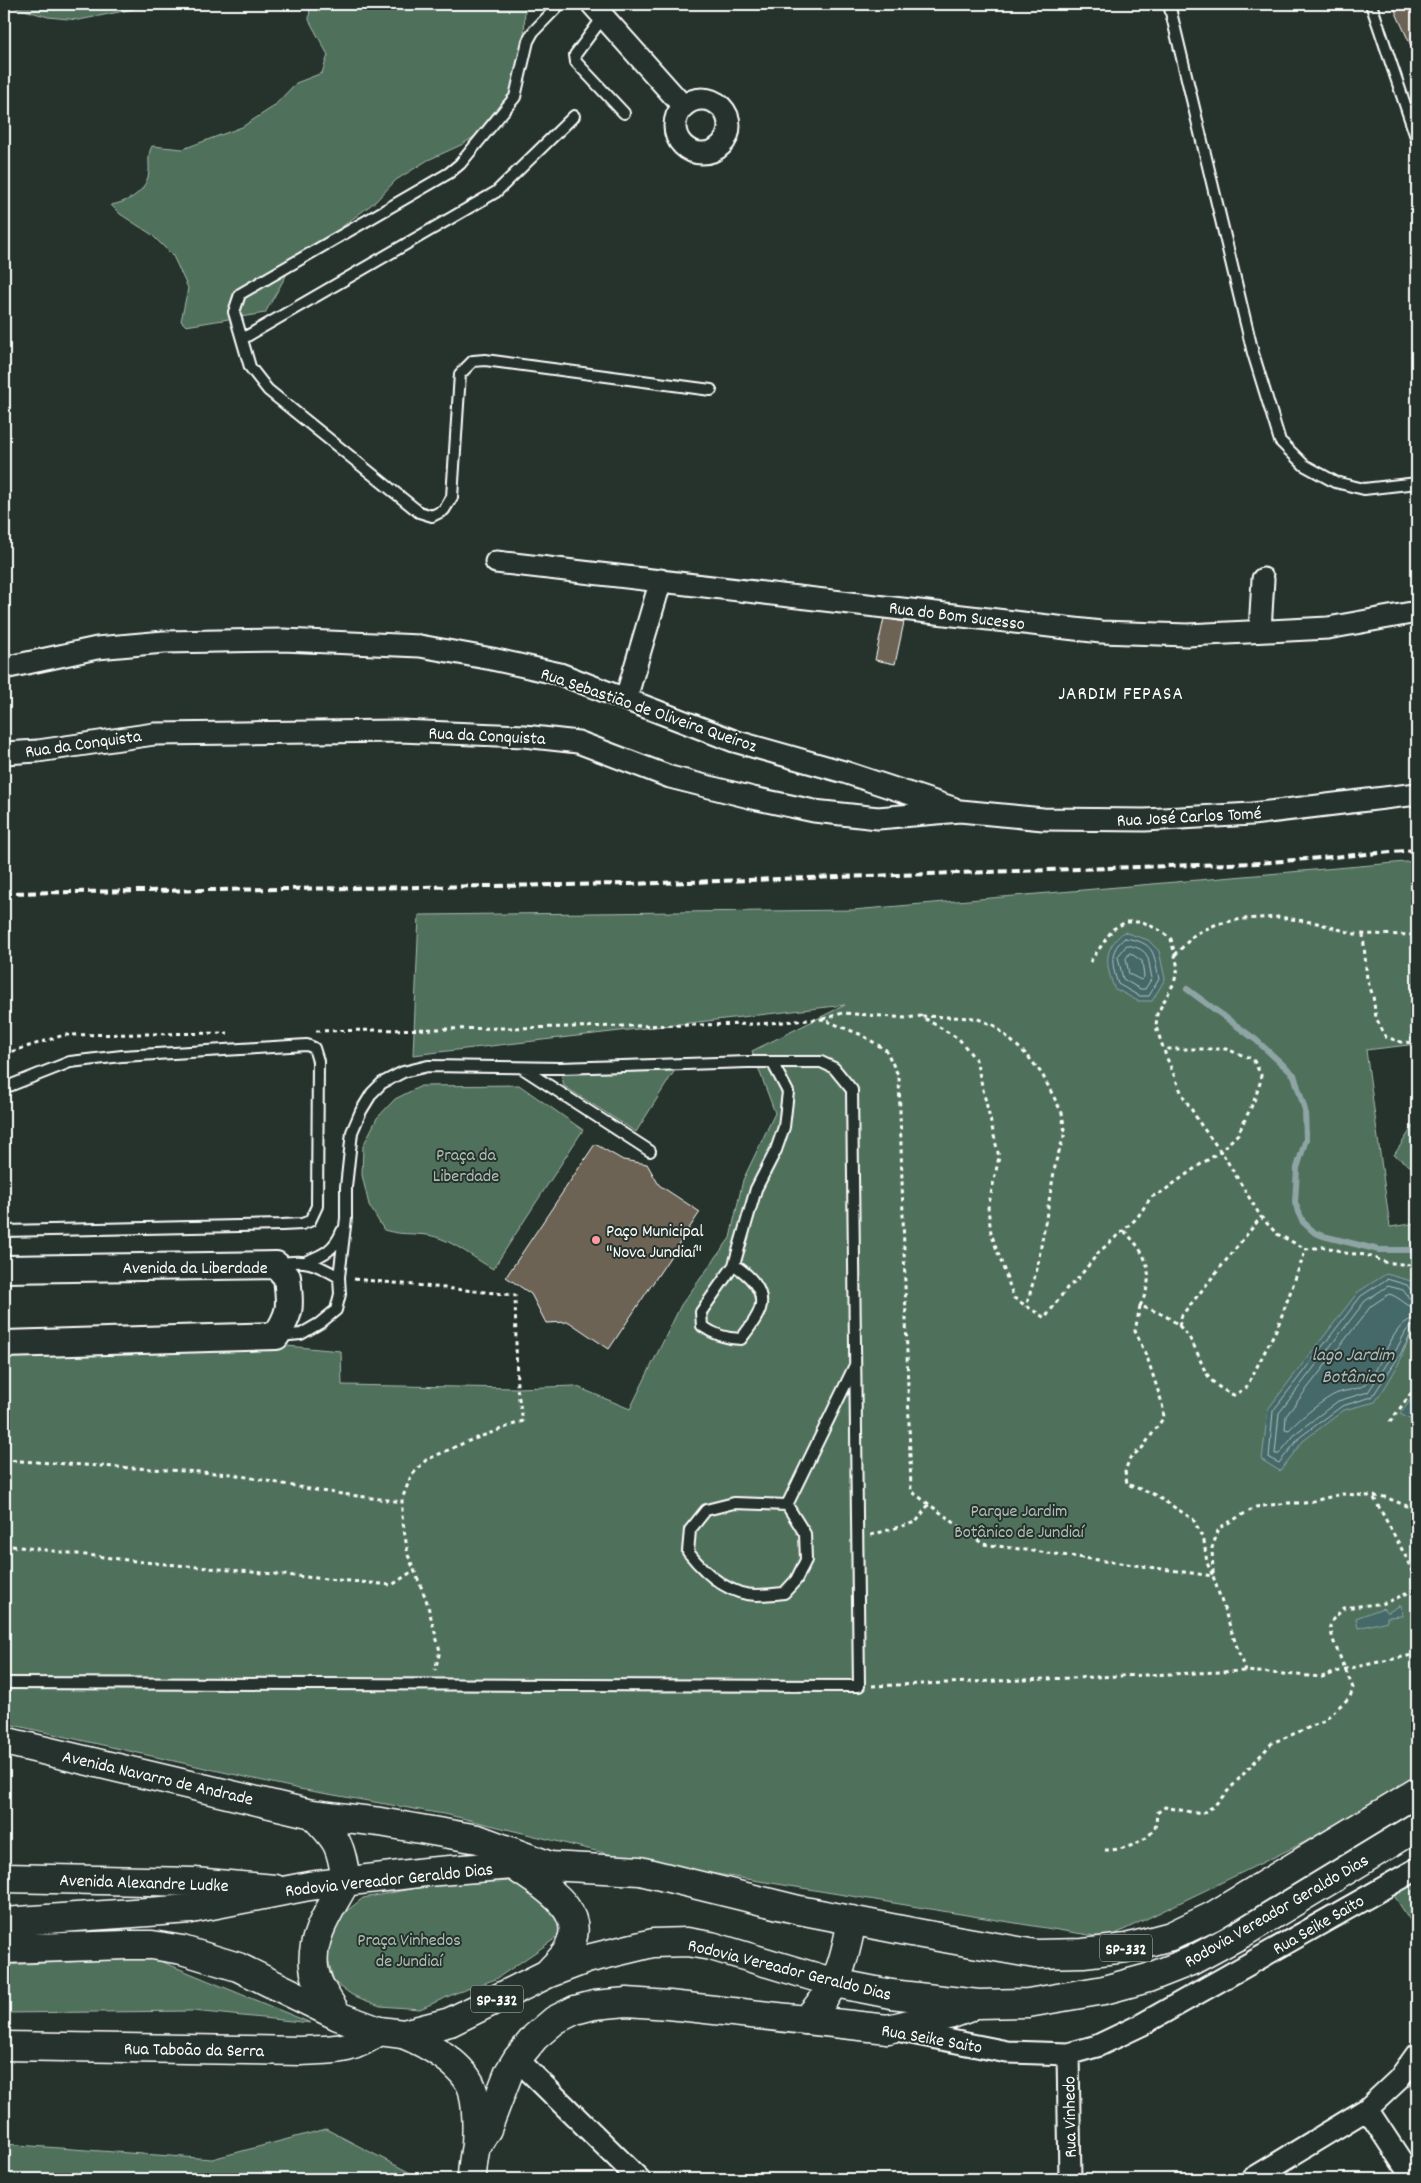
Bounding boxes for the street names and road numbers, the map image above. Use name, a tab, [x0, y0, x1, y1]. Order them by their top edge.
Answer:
street label: Rua do Bom Sucesso	[887, 597, 1026, 638]
street label: Rua Sebastião de Oliveira Queiroz	[537, 663, 760, 760]
street label: Rua da Conquista	[428, 722, 547, 753]
street label: Rua da Conquista	[24, 725, 144, 766]
street label: Rua José Carlos Tomé	[1116, 802, 1262, 835]
street label: Avenida da Liberdade	[122, 1257, 268, 1282]
street label: Avenida Navarro de Andrade	[60, 1745, 255, 1814]
street label: Rodovia Vereador Geraldo Dias	[1180, 1849, 1374, 1975]
street label: Rodovia Vereador Geraldo Dias	[284, 1858, 495, 1905]
street label: Avenida Alexandre Ludke	[59, 1869, 229, 1900]
street label: Rua Seike Saito	[1269, 1890, 1370, 1962]
street label: Rodovia Vereador Geraldo Dias	[685, 1934, 894, 2009]
road number: SP-332	[1100, 1935, 1152, 1962]
road number: SP-332	[471, 1986, 523, 2012]
street label: Rua Seike Saito	[879, 2019, 984, 2062]
street label: Rua Taboão da Serra	[124, 2038, 265, 2065]
street label: Rua Vinhedo	[1058, 2076, 1085, 2158]

